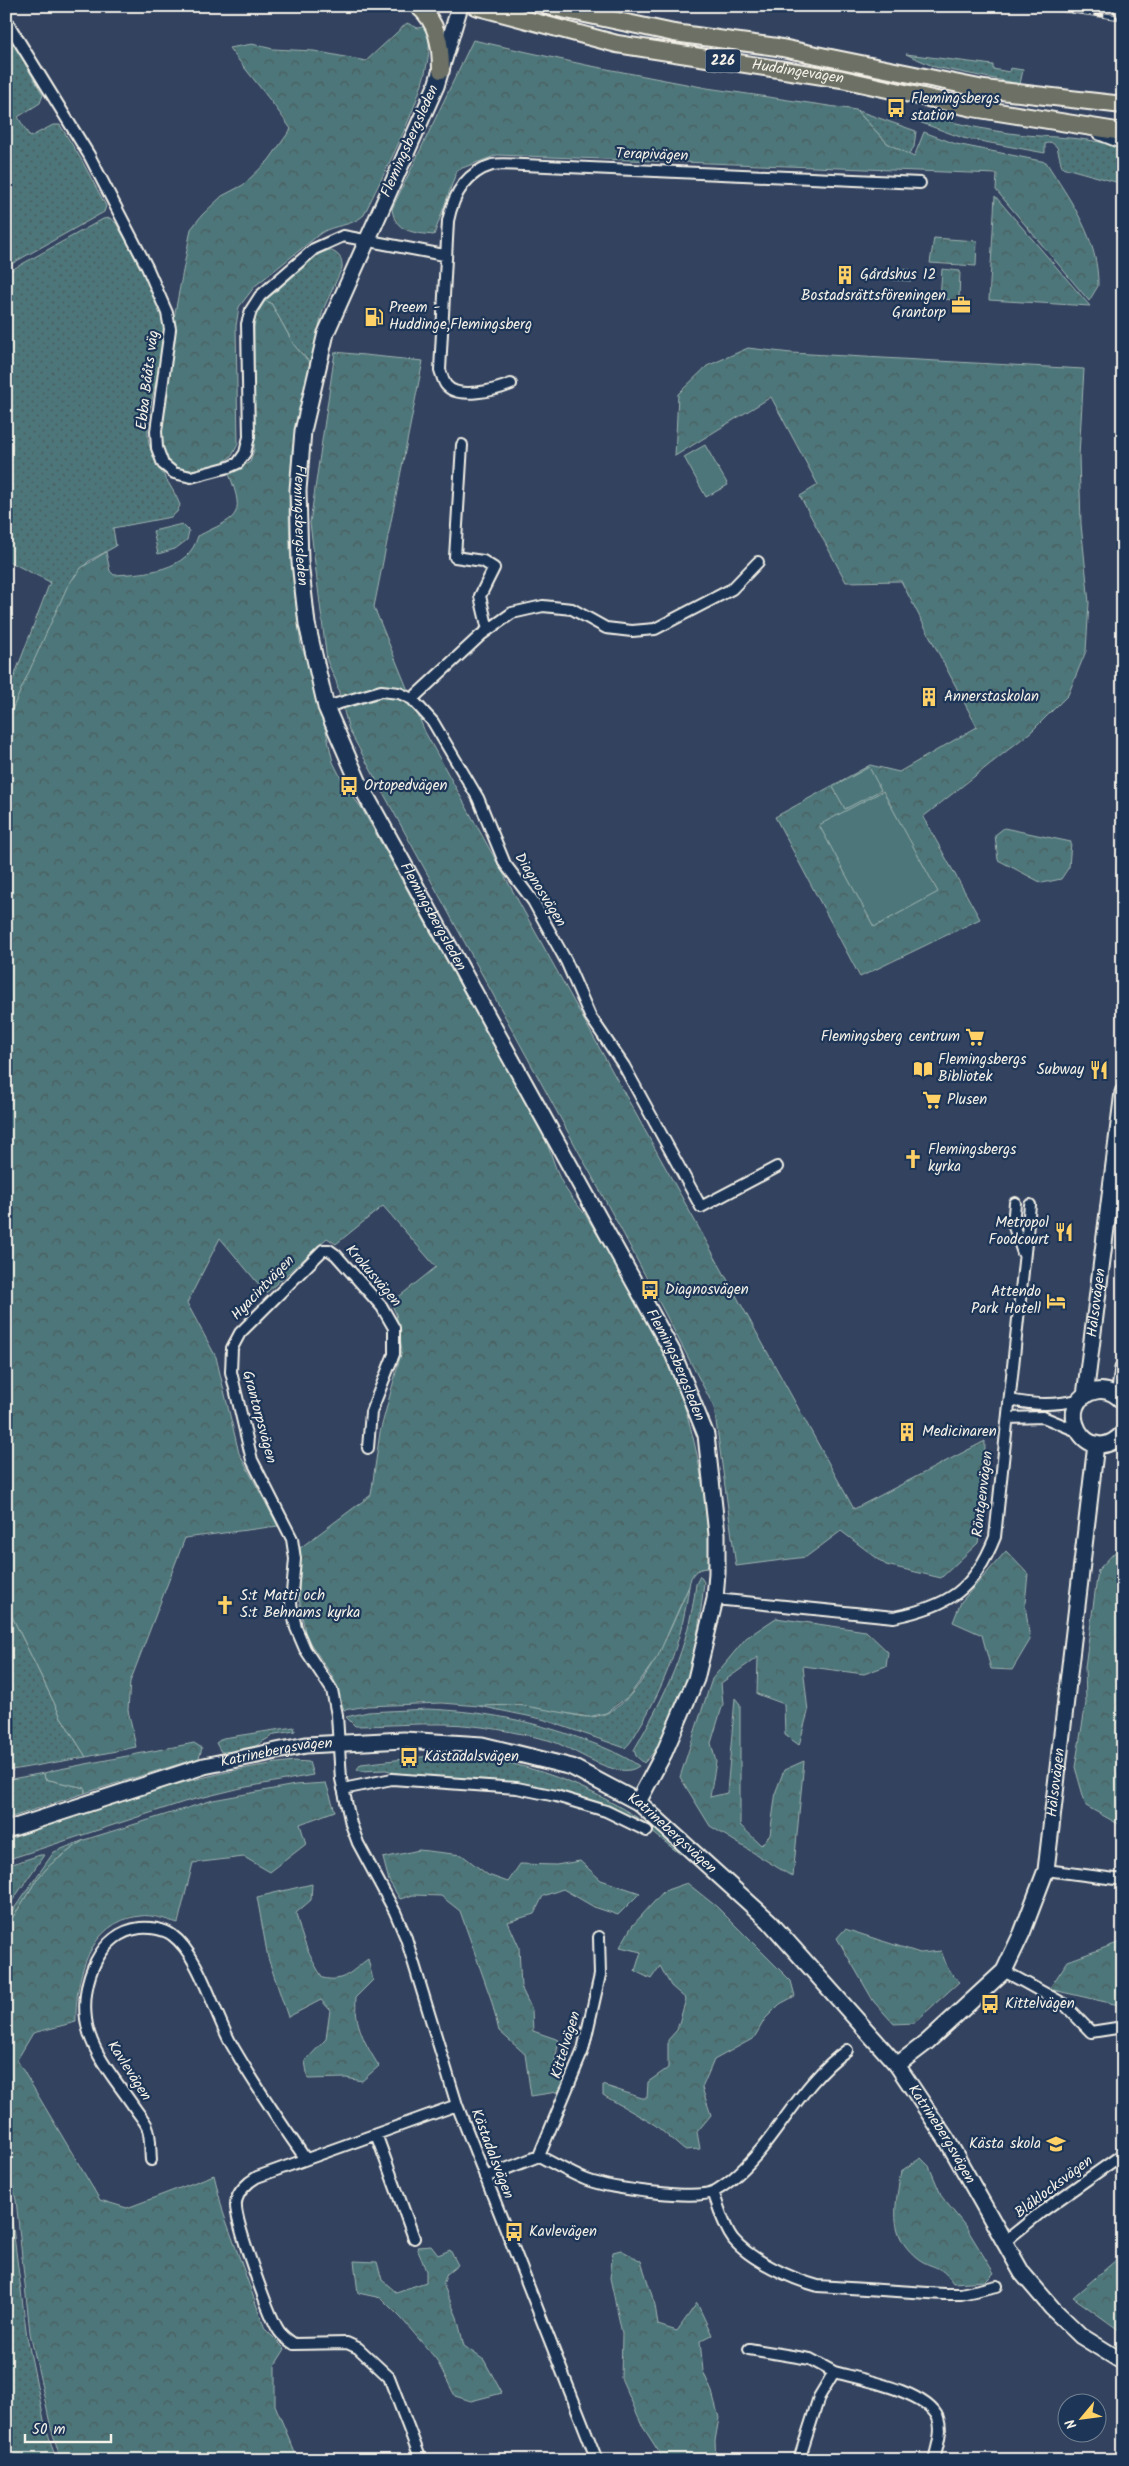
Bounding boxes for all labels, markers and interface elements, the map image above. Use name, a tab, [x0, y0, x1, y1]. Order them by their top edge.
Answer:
road number: 226	[706, 49, 740, 72]
street label: Huddingevägen	[750, 53, 846, 91]
street label: Flemingsbergsleden	[374, 81, 446, 201]
place label: Flemingsbergs station	[911, 87, 1000, 128]
bus stop icon: Flemingsbergs station	[885, 97, 907, 119]
street label: Terapivägen	[615, 142, 689, 168]
place label: Gårdshus 12	[860, 263, 936, 287]
building icon: Gårdshus 12	[834, 264, 856, 286]
place label: Bostadsrättsföreningen Grantorp	[801, 284, 946, 325]
office icon: Bostadsrättsföreningen Grantorp	[950, 294, 972, 316]
place label: Preem - Huddinge,Flemingsberg	[389, 296, 532, 337]
fuel station icon: Preem - Huddinge,Flemingsberg	[363, 306, 385, 328]
street label: Ebba Bååts väg	[130, 329, 166, 431]
street label: Flemingsbergsleden	[286, 464, 315, 587]
place label: Annerstaskolan	[944, 685, 1039, 709]
building icon: Annerstaskolan	[918, 686, 940, 708]
place label: Ortopedvägen	[364, 774, 447, 798]
bus stop icon: Ortopedvägen	[338, 775, 360, 797]
street label: Diagnosvägen	[508, 848, 572, 932]
street label: Flemingsbergsleden	[393, 858, 473, 976]
place label: Flemingsberg centrum	[821, 1025, 960, 1049]
supermarket icon: Flemingsberg centrum	[964, 1026, 986, 1048]
place label: Flemingsbergs Bibliotek	[938, 1048, 1027, 1089]
library icon: Flemingsbergs Bibliotek	[912, 1058, 934, 1080]
place label: Subway	[1037, 1058, 1085, 1082]
restaurant icon: Subway	[1088, 1059, 1110, 1081]
place label: Plusen	[947, 1088, 987, 1112]
supermarket icon: Plusen	[921, 1089, 943, 1111]
place label: Flemingsbergs kyrka	[928, 1138, 1017, 1179]
church icon: Flemingsbergs kyrka	[902, 1148, 924, 1170]
place label: Metropol Foodcourt	[989, 1211, 1049, 1252]
restaurant icon: Metropol Foodcourt	[1053, 1221, 1075, 1243]
street label: Krokusvägen	[339, 1239, 407, 1313]
street label: Hyacintvägen	[225, 1250, 301, 1326]
street label: Hälsovägen	[1080, 1267, 1113, 1339]
place label: Diagnosvägen	[665, 1278, 749, 1302]
bus stop icon: Diagnosvägen	[639, 1279, 661, 1301]
place label: Attendo Park Hotell	[971, 1280, 1041, 1321]
hotel icon: Attendo Park Hotell	[1045, 1290, 1067, 1312]
street label: Flemingsbergsleden	[639, 1305, 711, 1425]
street label: Grantorpsvägen	[235, 1368, 283, 1466]
place label: Medicinaren	[922, 1420, 997, 1444]
building icon: Medicinaren	[896, 1421, 918, 1443]
street label: Röntgenvägen	[966, 1450, 1000, 1538]
place label: S:t Matti och S:t Behnams kyrka	[240, 1584, 360, 1625]
church icon: S:t Matti och S:t Behnams kyrka	[214, 1594, 236, 1616]
street label: Katrinebergsvägen	[218, 1732, 333, 1774]
place label: Kästadalsvägen	[424, 1745, 519, 1769]
bus stop icon: Kästadalsvägen	[398, 1746, 420, 1768]
street label: Hälsovägen	[1040, 1747, 1072, 1818]
street label: Katrinebergsvägen	[623, 1786, 722, 1880]
place label: Kittelvägen	[1005, 1992, 1075, 2016]
bus stop icon: Kittelvägen	[979, 1993, 1001, 2015]
street label: Kittelvägen	[544, 2008, 588, 2082]
street label: Kavlevägen	[100, 2036, 158, 2106]
street label: Katrinebergsvägen	[901, 2080, 982, 2189]
street label: Kästadalsvägen	[464, 2105, 520, 2203]
place label: Kästa skola	[969, 2132, 1041, 2156]
school or university icon: Kästa skola	[1045, 2133, 1067, 2155]
street label: Blåklocksvägen	[1010, 2149, 1098, 2225]
place label: Kavlevägen	[529, 2220, 597, 2244]
bus stop icon: Kavlevägen	[503, 2221, 525, 2243]
north arrow	[1056, 2394, 1106, 2444]
scale bar	[25, 2411, 111, 2443]
text: N	[1060, 2414, 1083, 2433]
text: 50 m	[32, 2418, 66, 2442]

